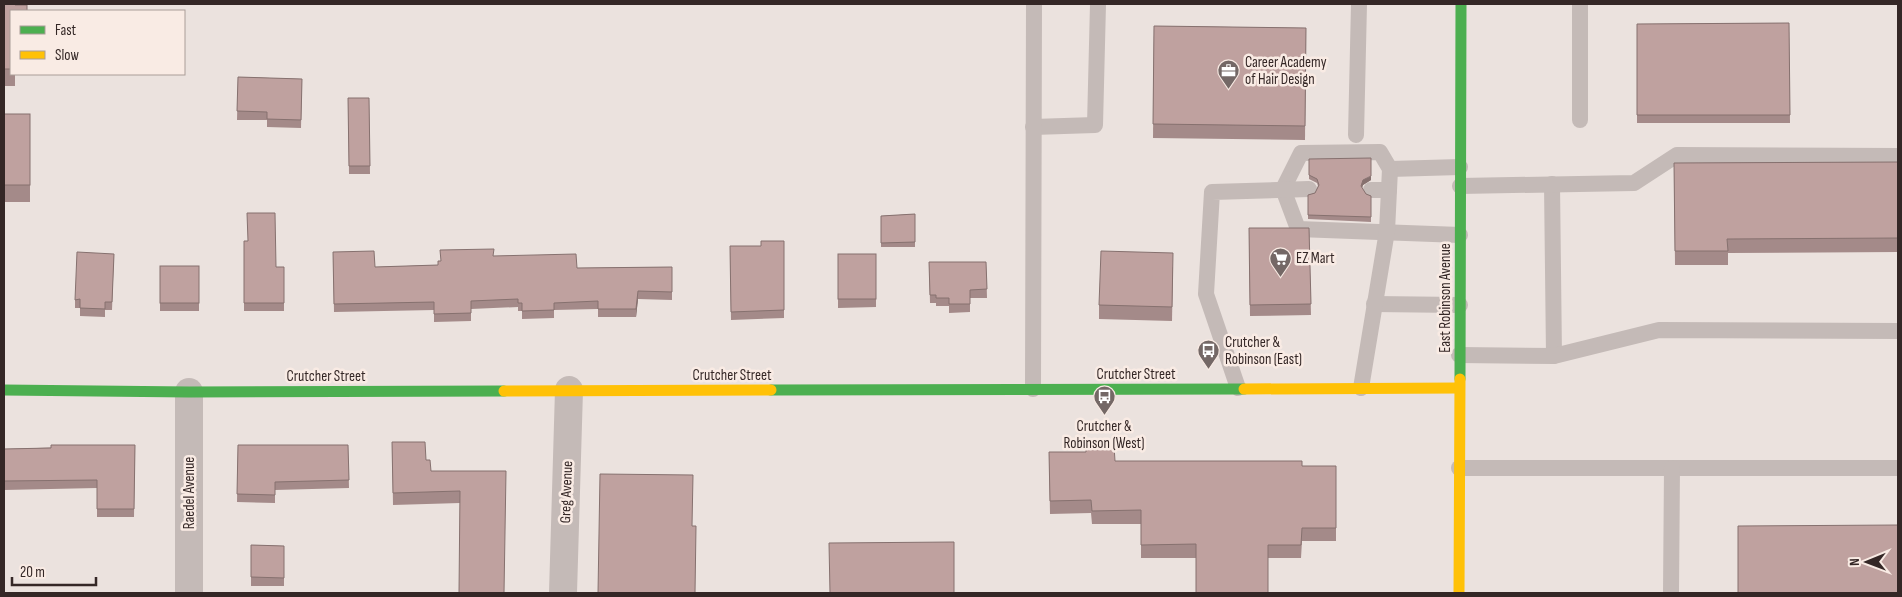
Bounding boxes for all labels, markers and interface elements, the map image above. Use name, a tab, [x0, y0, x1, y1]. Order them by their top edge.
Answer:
legend	[10, 10, 185, 75]
text: Fast	[55, 21, 77, 40]
text: Slow	[55, 46, 79, 65]
place label: Career Academy of Hair Design	[1245, 53, 1327, 89]
office icon: Career Academy of Hair Design	[1217, 59, 1241, 90]
street label: East Robinson Avenue	[1436, 243, 1455, 353]
supermarket icon: EZ Mart	[1268, 246, 1292, 277]
place label: EZ Mart	[1296, 249, 1335, 268]
place label: Crutcher & Robinson (East)	[1225, 333, 1302, 369]
bus stop icon: Crutcher & Robinson (East)	[1197, 339, 1221, 370]
street label: Crutcher Street	[1096, 365, 1176, 384]
street label: Crutcher Street	[692, 366, 772, 385]
street label: Crutcher Street	[286, 367, 366, 386]
bus stop icon: Crutcher & Robinson (West)	[1092, 385, 1116, 416]
place label: Crutcher & Robinson (West)	[1064, 417, 1144, 453]
street label: Raedel Avenue	[180, 457, 199, 529]
street label: Greg Avenue	[556, 460, 577, 524]
north arrow	[1842, 537, 1892, 587]
scale bar	[12, 554, 96, 586]
text: N	[1846, 558, 1863, 566]
text: 20 m	[20, 563, 45, 582]

